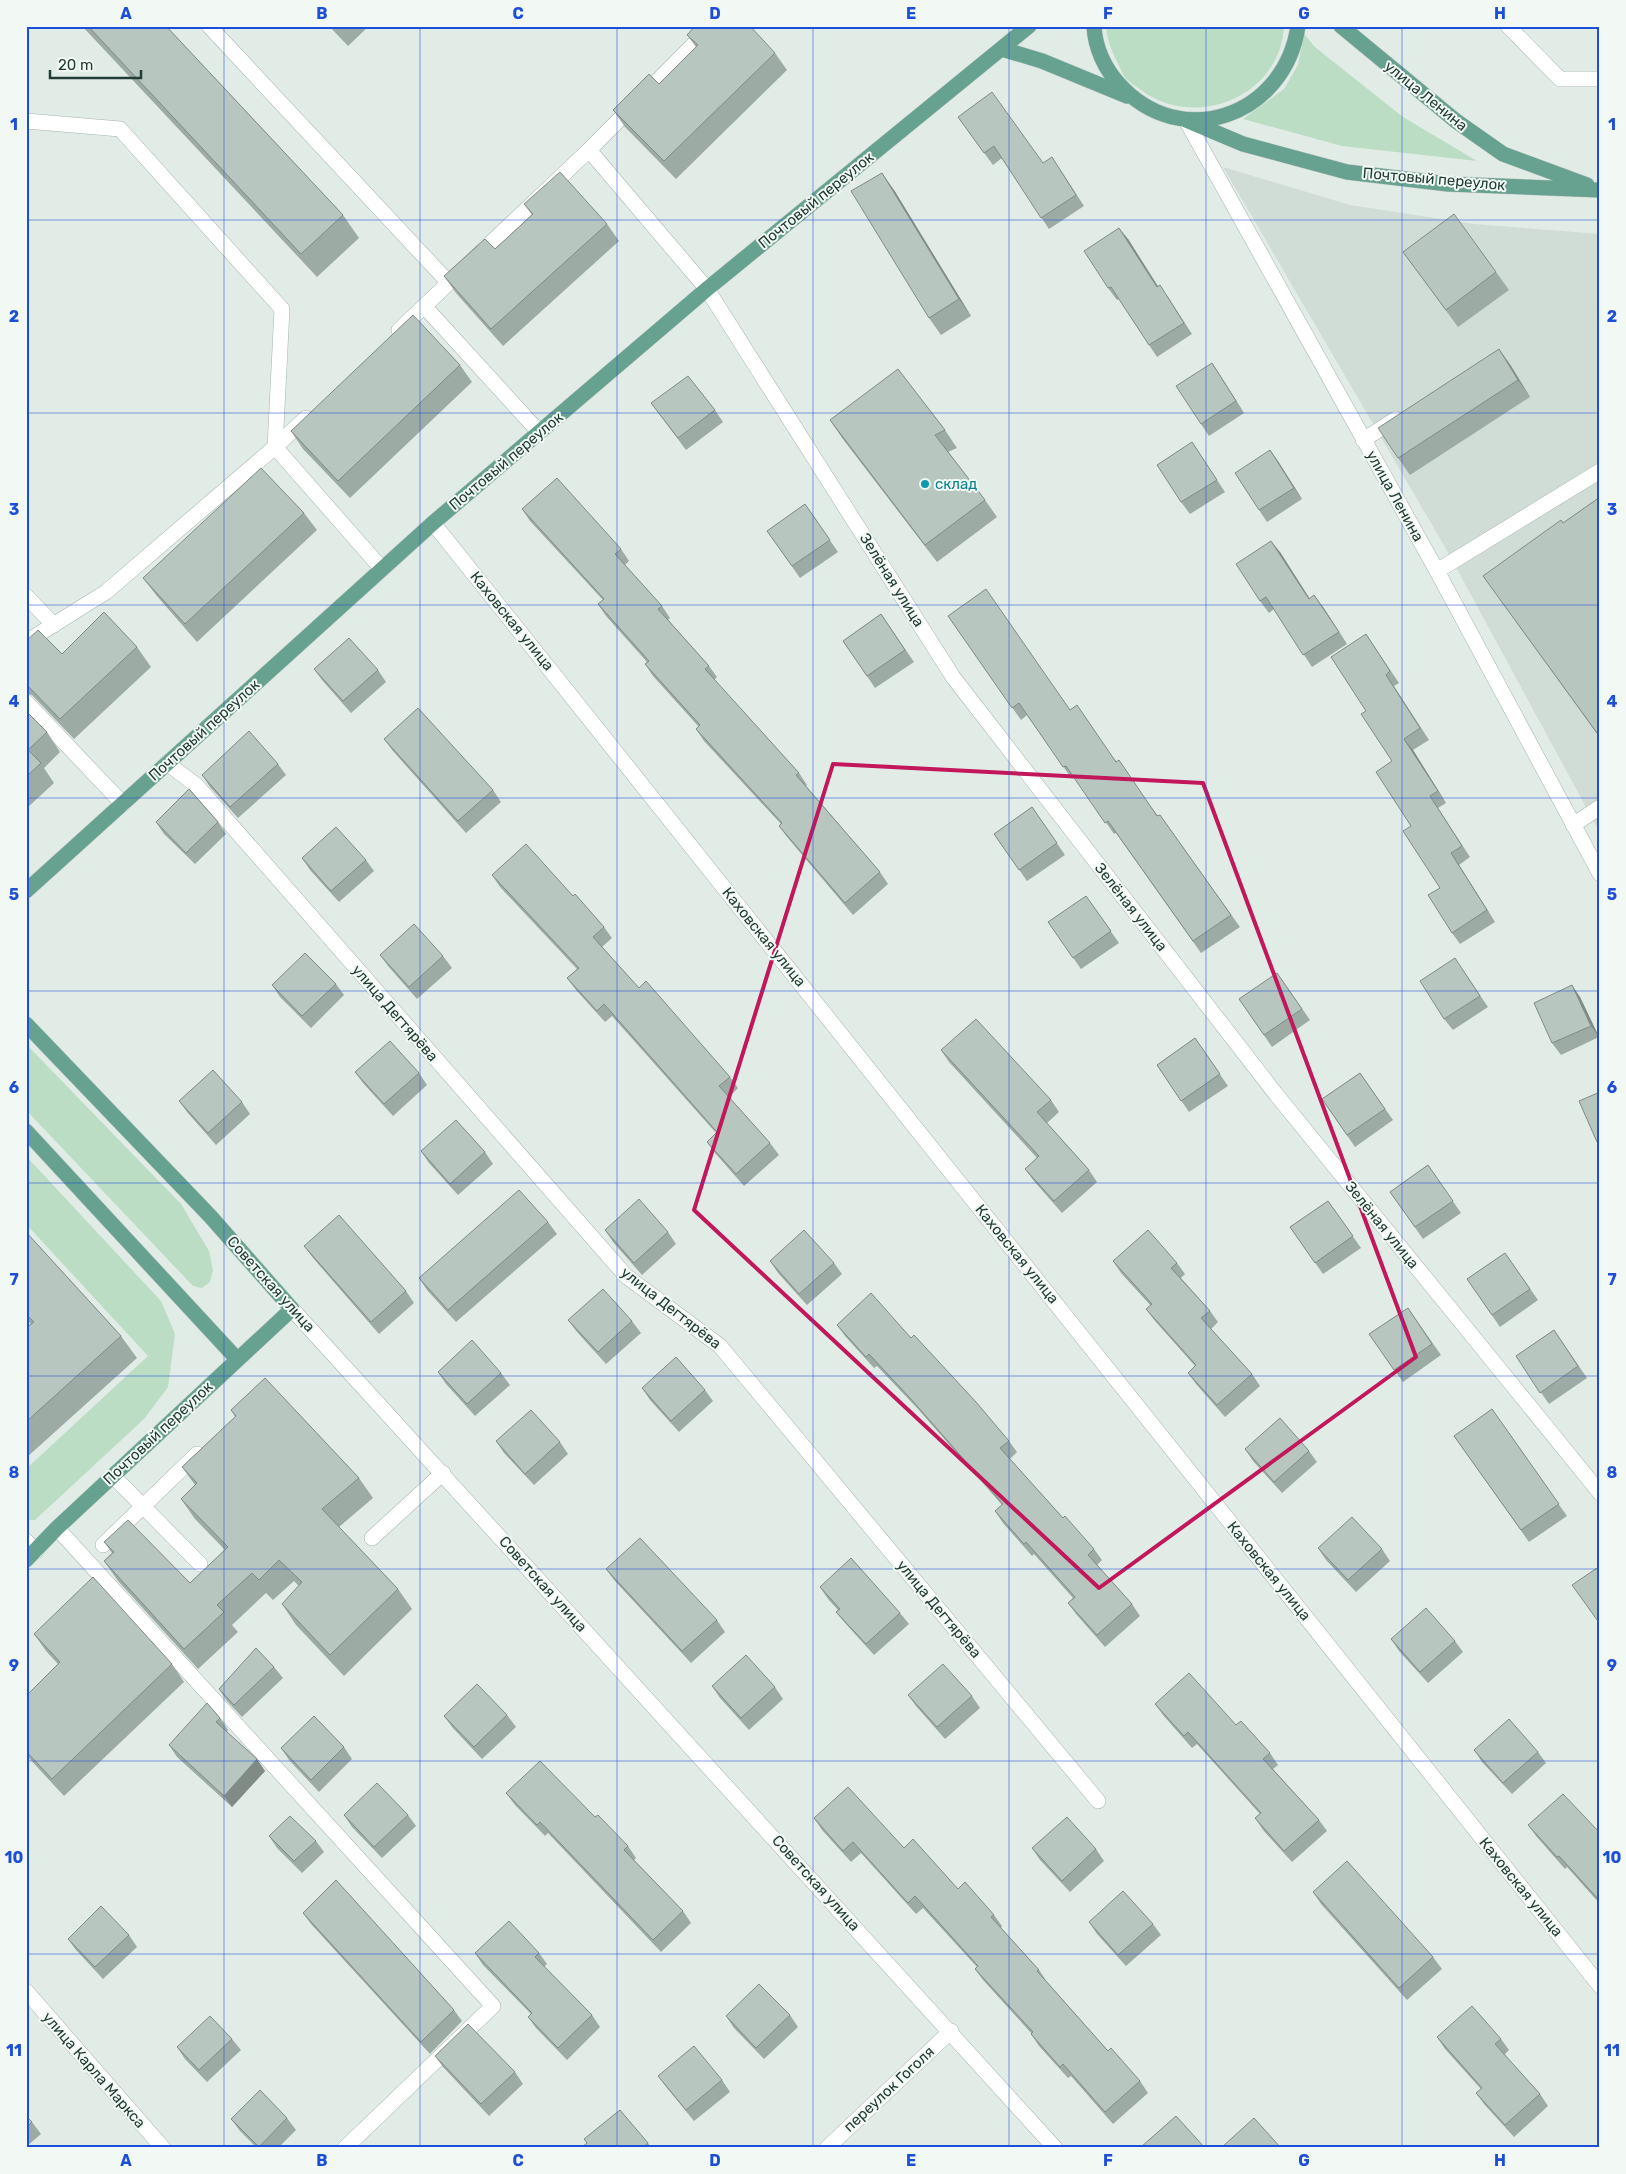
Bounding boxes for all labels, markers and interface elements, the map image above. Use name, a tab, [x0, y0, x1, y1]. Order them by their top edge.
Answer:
text: A	[120, 4, 132, 23]
text: B	[316, 4, 328, 23]
text: C	[512, 4, 524, 23]
text: D	[709, 4, 721, 23]
text: E	[906, 4, 916, 23]
text: F	[1103, 4, 1113, 23]
text: G	[1298, 4, 1310, 23]
text: H	[1494, 4, 1506, 23]
scale bar	[50, 48, 141, 80]
text: 20 m	[58, 56, 93, 74]
street label: улица Ленина	[1381, 57, 1471, 135]
text: 1	[10, 115, 18, 134]
text: 1	[1608, 115, 1616, 134]
street label: Почтовый переулок	[755, 148, 877, 252]
street label: Почтовый переулок	[1362, 164, 1506, 194]
text: 2	[9, 307, 19, 326]
text: 2	[1607, 307, 1617, 326]
street label: Почтовый переулок	[445, 408, 567, 514]
street label: улица Ленина	[1363, 447, 1427, 545]
place label: склад	[935, 475, 977, 493]
marker: склад	[919, 478, 931, 490]
text: 3	[9, 500, 19, 519]
text: 3	[1607, 500, 1617, 519]
street label: Зелёная улица	[856, 530, 928, 630]
street label: Каховская улица	[466, 568, 558, 674]
street label: Почтовый переулок	[145, 675, 263, 785]
text: 4	[9, 692, 20, 711]
text: 4	[1607, 692, 1618, 711]
street label: Зелёная улица	[1091, 859, 1171, 955]
street label: Каховская улица	[718, 884, 810, 990]
text: 5	[9, 885, 19, 904]
text: 5	[1607, 885, 1617, 904]
street label: улица Дегтярёва	[348, 961, 442, 1065]
text: 6	[9, 1078, 19, 1097]
text: 6	[1607, 1078, 1617, 1097]
street label: Зелёная улица	[1341, 1178, 1423, 1272]
street label: Каховская улица	[971, 1201, 1063, 1307]
street label: Советская улица	[223, 1232, 319, 1336]
street label: улица Дегтярёва	[617, 1263, 725, 1353]
text: 7	[9, 1270, 19, 1289]
text: 7	[1607, 1270, 1617, 1289]
street label: Почтовый переулок	[100, 1378, 216, 1488]
text: 8	[9, 1463, 20, 1482]
text: 8	[1607, 1463, 1618, 1482]
street label: Каховская улица	[1223, 1518, 1315, 1624]
street label: Советская улица	[495, 1532, 591, 1636]
street label: улица Дегтярёва	[893, 1556, 985, 1662]
text: 9	[9, 1656, 19, 1675]
text: 9	[1607, 1656, 1617, 1675]
street label: Советская улица	[768, 1831, 864, 1935]
street label: Каховская улица	[1475, 1834, 1567, 1940]
text: 10	[5, 1848, 24, 1867]
text: 10	[1603, 1848, 1622, 1867]
street label: улица Карла Маркса	[39, 2008, 149, 2132]
text: 11	[6, 2041, 22, 2060]
text: 11	[1604, 2041, 1620, 2060]
street label: переулок Гоголя	[840, 2042, 938, 2136]
text: A	[120, 2151, 132, 2170]
text: B	[316, 2151, 328, 2170]
text: C	[512, 2151, 524, 2170]
text: D	[709, 2151, 721, 2170]
text: E	[906, 2151, 916, 2170]
text: F	[1103, 2151, 1113, 2170]
text: G	[1298, 2151, 1310, 2170]
text: H	[1494, 2151, 1506, 2170]

